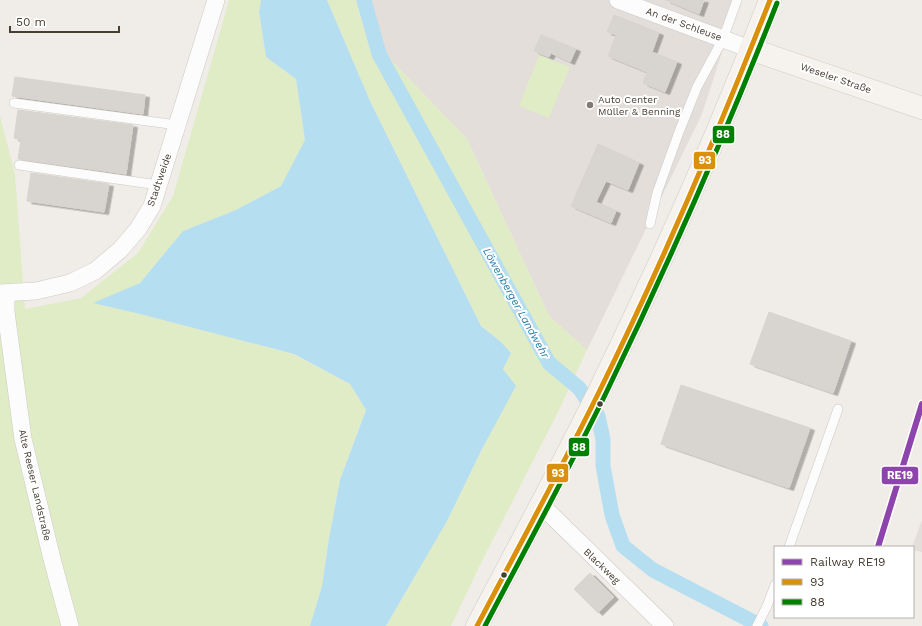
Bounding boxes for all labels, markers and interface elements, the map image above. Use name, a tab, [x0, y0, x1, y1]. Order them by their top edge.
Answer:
street label: An der Schleuse	[645, 5, 724, 43]
scale bar	[10, 8, 119, 34]
text: 50 m	[16, 15, 46, 29]
street label: Weseler Straße	[799, 61, 873, 95]
place label: Auto Center Müller & Benning	[598, 94, 681, 117]
marker: Auto Center Müller & Benning	[585, 100, 595, 110]
line badge: 88	[712, 125, 735, 144]
text: 88	[716, 128, 730, 141]
line badge: 93	[693, 151, 716, 170]
street label: Stadtweide	[145, 152, 173, 208]
text: 93	[698, 154, 712, 167]
water label: Löwenberger Landwehr	[480, 246, 552, 361]
unlabelled marker	[595, 399, 605, 409]
street label: Alte Reeser Landstraße	[17, 428, 53, 542]
line badge: 88	[568, 437, 590, 457]
text: 88	[572, 441, 586, 454]
line badge: 93	[546, 463, 569, 483]
line badge: RE19	[881, 466, 919, 485]
text: 93	[551, 467, 565, 480]
text: RE19	[887, 469, 913, 482]
street label: Blackweg	[582, 546, 623, 586]
legend	[774, 546, 914, 618]
text: Railway RE19	[810, 555, 885, 569]
unlabelled marker	[499, 570, 509, 580]
text: 93	[810, 575, 824, 589]
text: 88	[810, 595, 825, 609]

